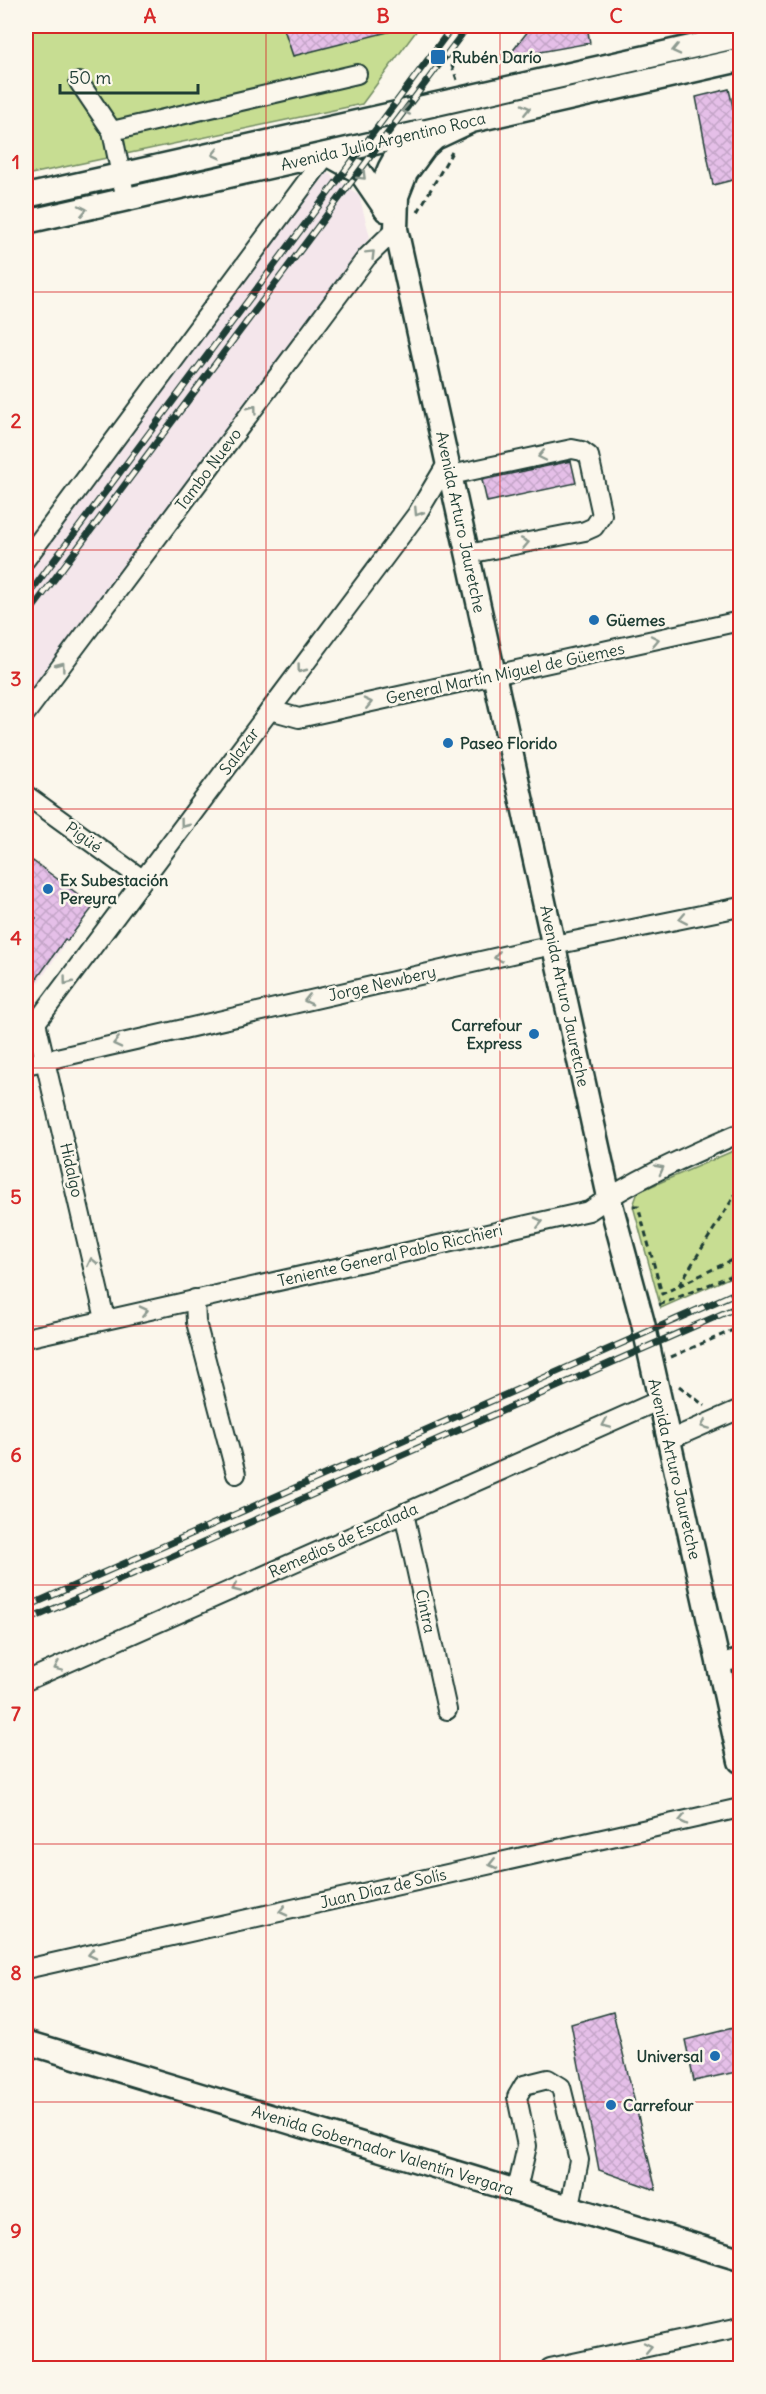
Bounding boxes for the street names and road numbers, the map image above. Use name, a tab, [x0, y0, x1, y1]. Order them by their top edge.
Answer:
street label: Avenida Julio Argentino Roca	[279, 108, 487, 174]
street label: Tambo Nuevo	[171, 424, 245, 514]
street label: Avenida Arturo Jauretche	[432, 429, 490, 615]
street label: General Martín Miguel de Güemes	[384, 638, 626, 708]
street label: Salazar	[215, 723, 264, 779]
street label: Pigüé	[62, 817, 106, 857]
street label: Avenida Arturo Jauretche	[536, 903, 594, 1089]
street label: Jorge Newbery	[326, 961, 438, 1005]
street label: Hidalgo	[56, 1141, 88, 1199]
street label: Teniente General Pablo Ricchieri	[276, 1219, 504, 1291]
street label: Avenida Arturo Jauretche	[644, 1377, 706, 1561]
street label: Remedios de Escalada	[265, 1498, 421, 1582]
street label: Cintra	[412, 1587, 440, 1635]
street label: Juan Díaz de Solís	[318, 1864, 448, 1912]
street label: Avenida Gobernador Valentín Vergara	[249, 2101, 517, 2199]

